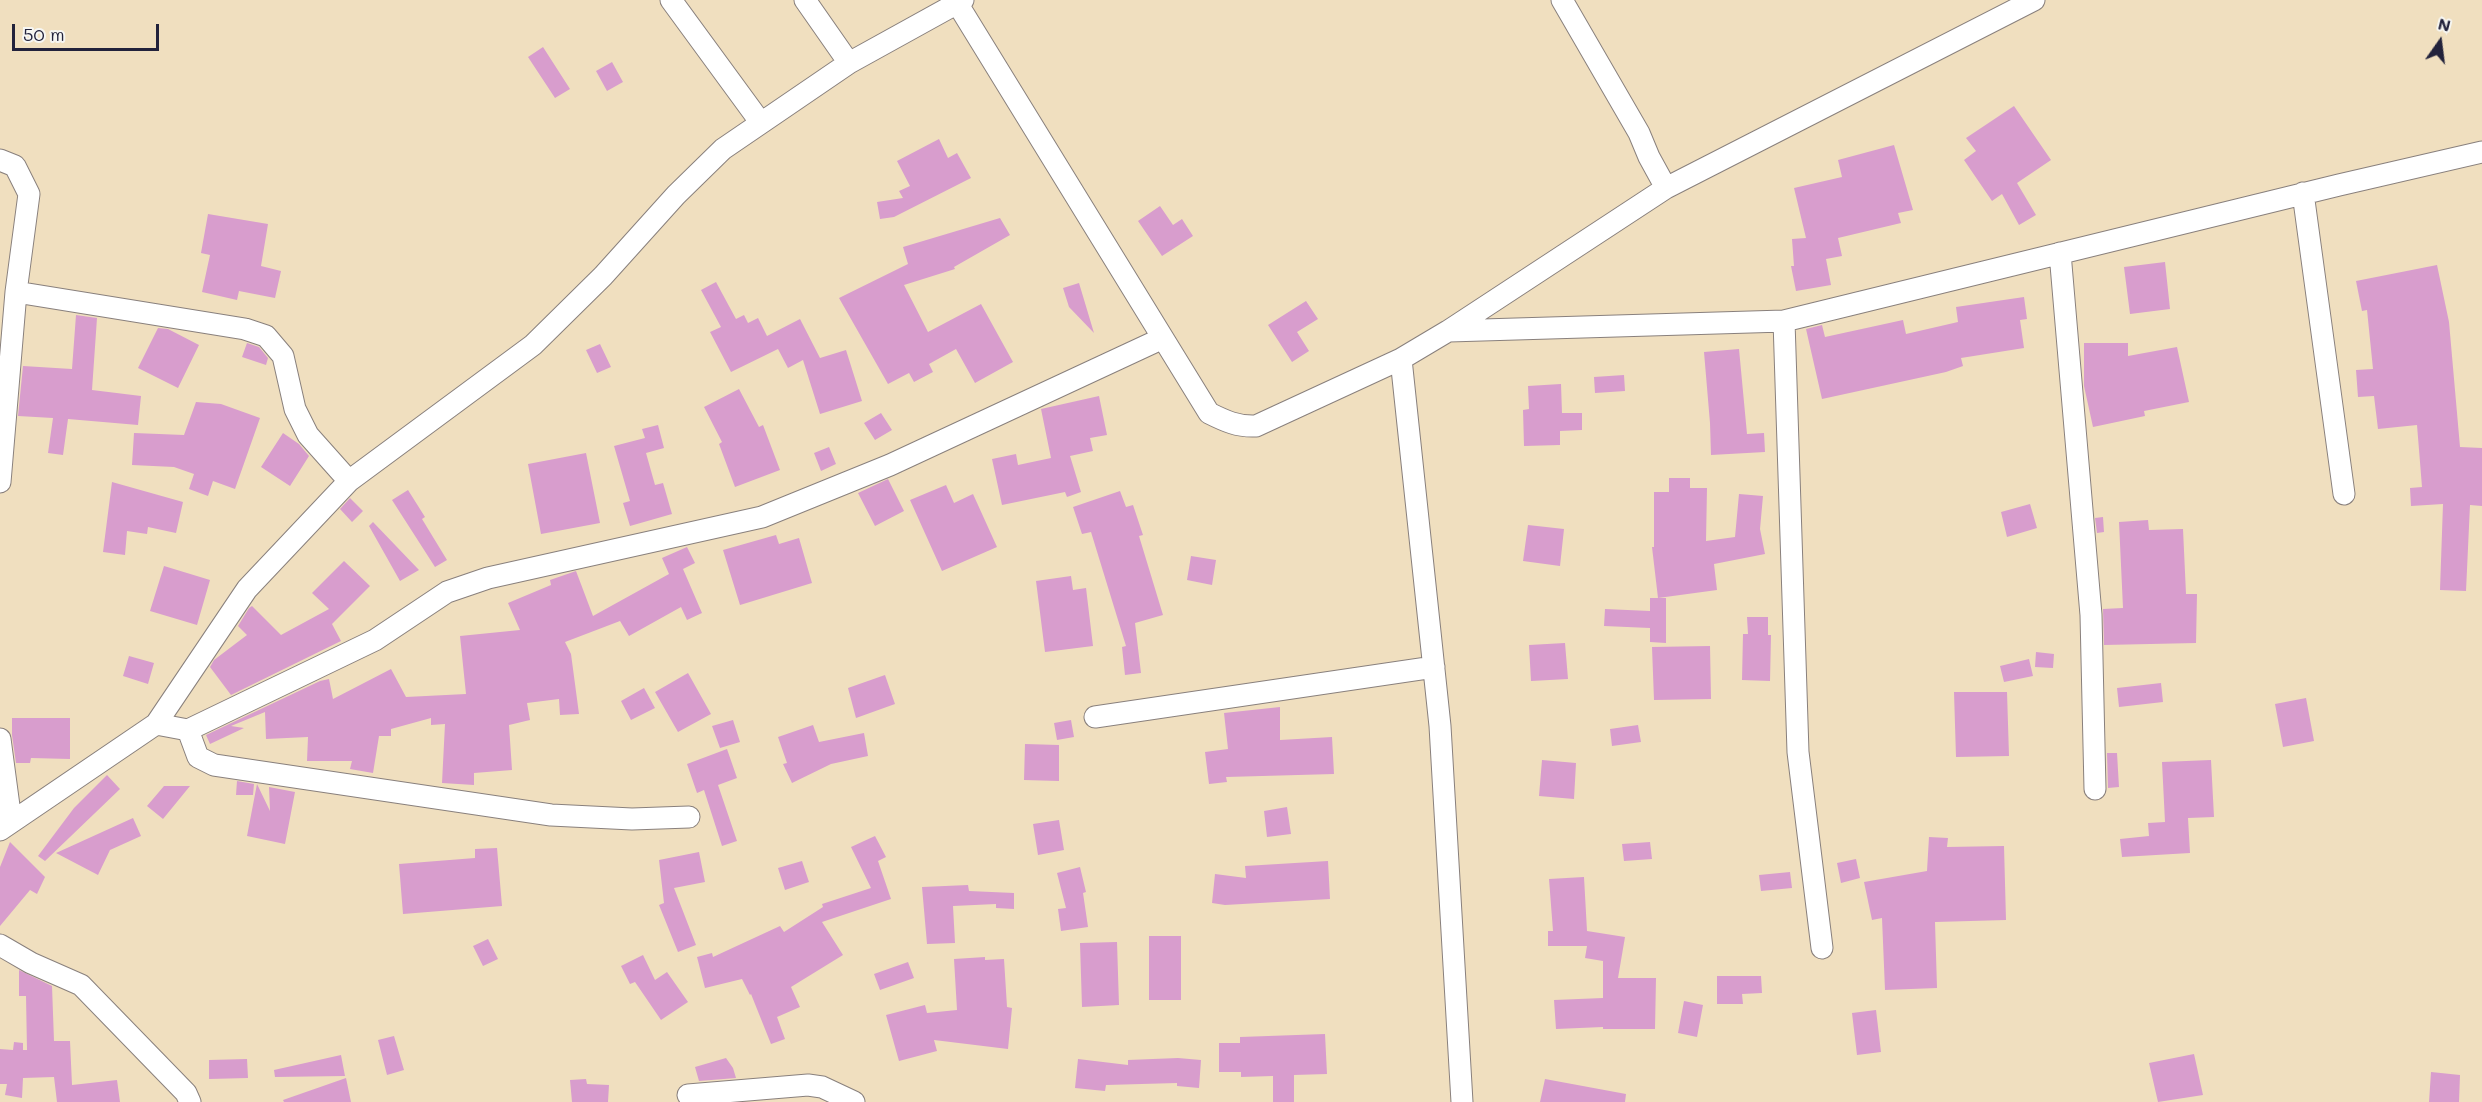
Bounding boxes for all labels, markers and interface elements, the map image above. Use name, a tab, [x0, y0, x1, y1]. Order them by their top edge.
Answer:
scale bar	[15, 12, 162, 50]
north arrow	[2410, 12, 2470, 72]
text: N	[2436, 12, 2453, 36]
text: 50 m	[23, 22, 65, 46]

